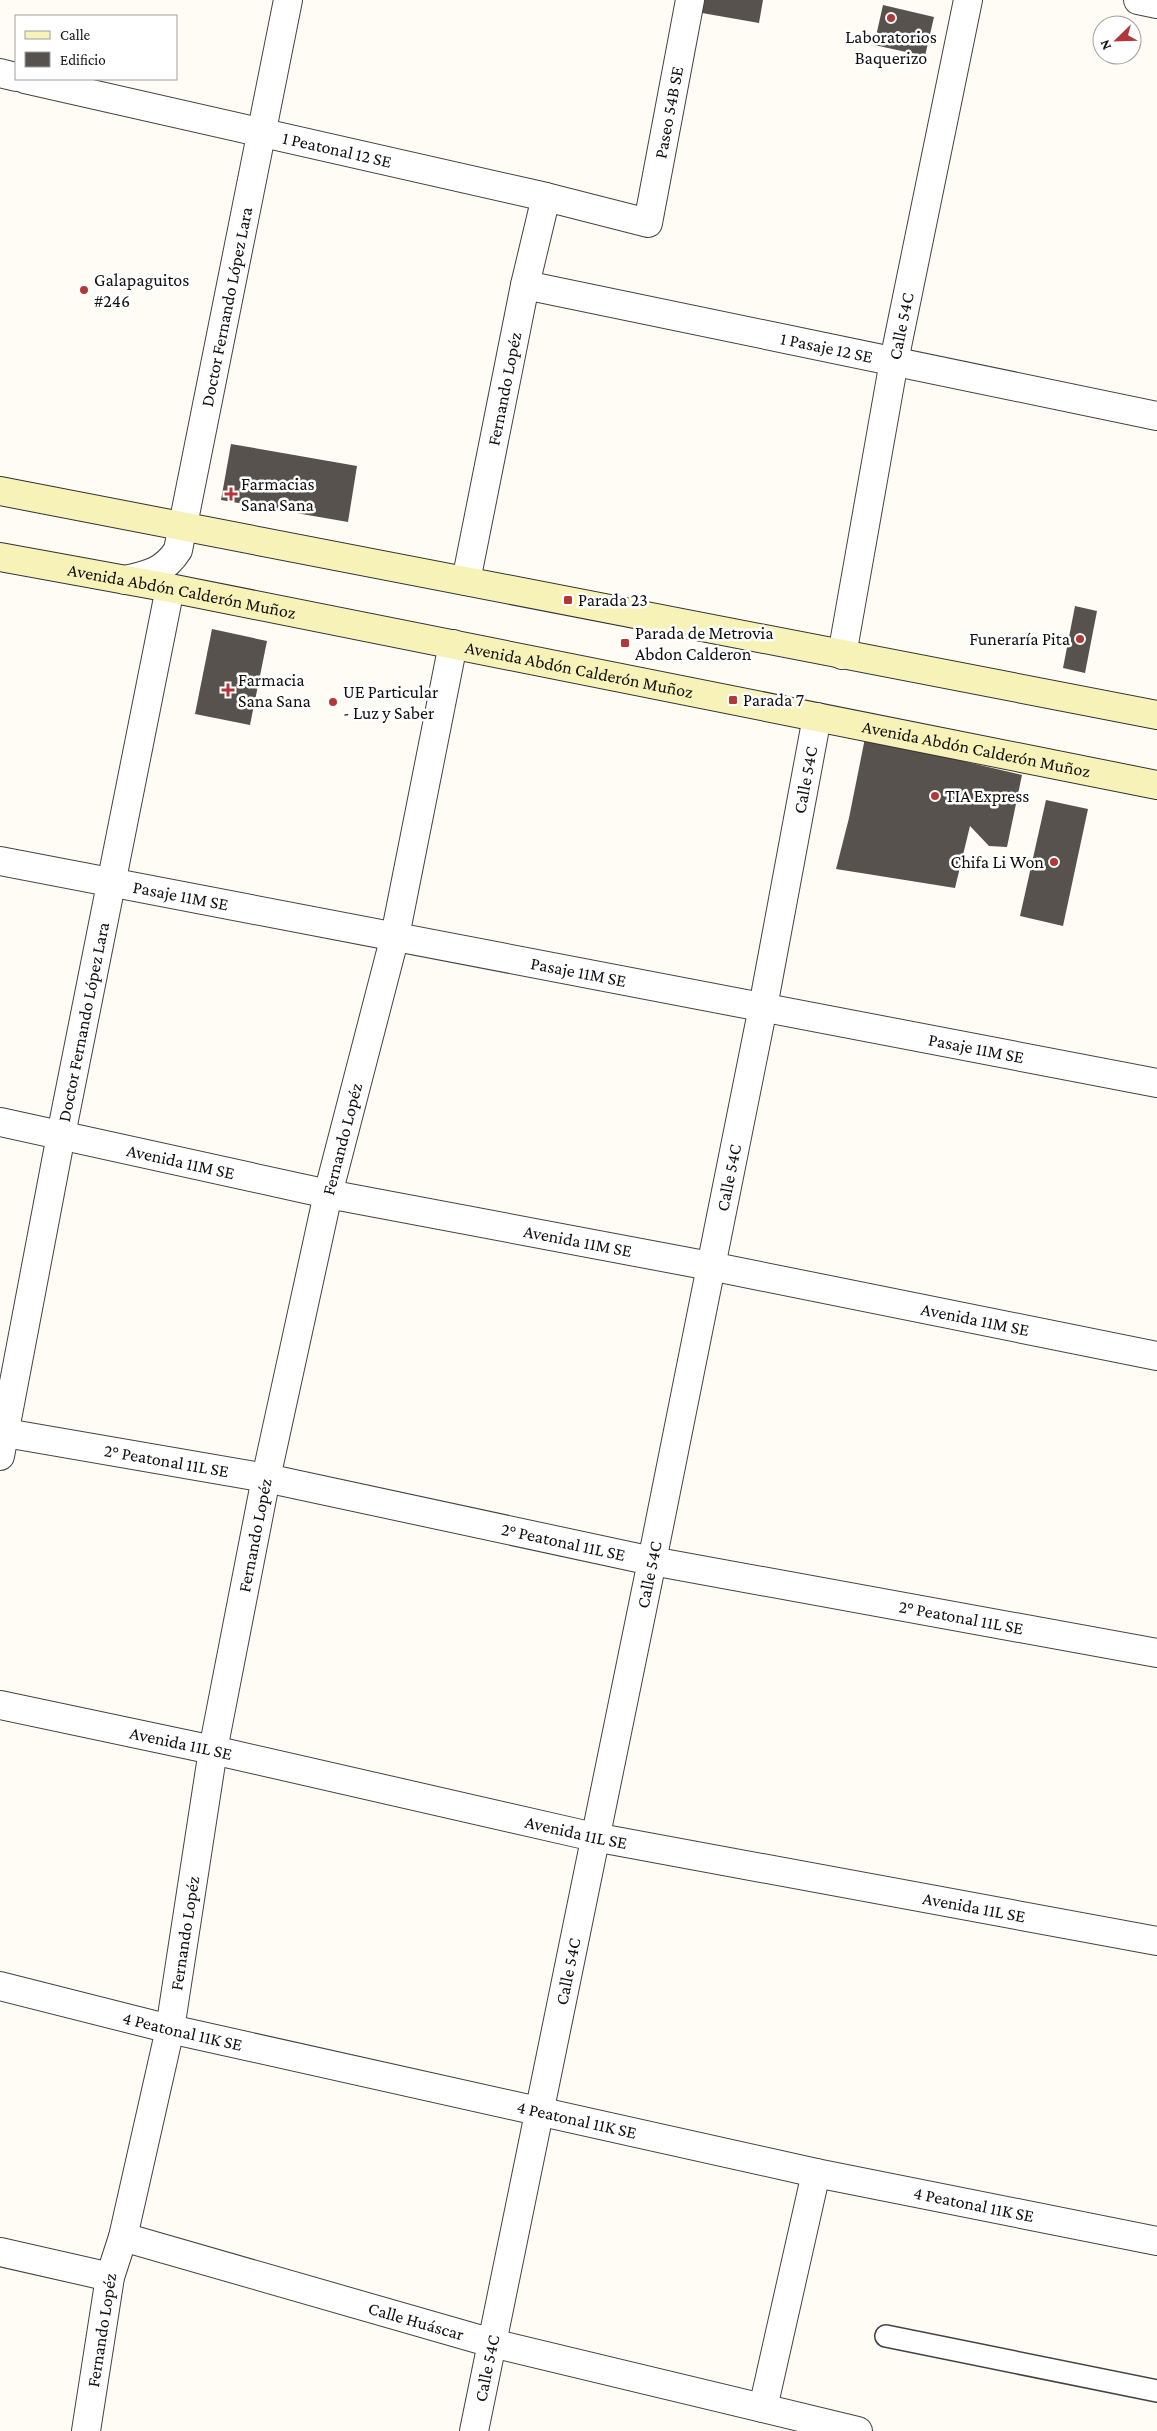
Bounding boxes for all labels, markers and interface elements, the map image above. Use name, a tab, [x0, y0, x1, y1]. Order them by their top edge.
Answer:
marker: Laboratorios Baquerizo	[885, 12, 897, 24]
legend	[15, 15, 178, 80]
north arrow	[1092, 15, 1142, 65]
text: Calle	[60, 27, 91, 43]
place label: Laboratorios Baquerizo	[845, 27, 937, 68]
text: N	[1096, 37, 1114, 53]
text: Edificio	[60, 52, 106, 68]
street label: Paseo 54B SE	[650, 64, 687, 160]
street label: 1 Peatonal 12 SE	[281, 128, 394, 172]
street label: Doctor Fernando López Lara	[197, 205, 256, 408]
place label: Galapaguitos #246	[94, 270, 189, 311]
marker: Galapaguitos #246	[78, 284, 90, 296]
street label: Calle 54C	[884, 291, 918, 362]
street label: 1 Pasaje 12 SE	[779, 328, 875, 367]
street label: Fernando Lopéz	[483, 330, 525, 447]
place label: Farmacias Sana Sana	[241, 474, 315, 515]
marker: Farmacias Sana Sana	[225, 488, 237, 500]
street label: Avenida Abdón Calderón Muñoz	[66, 560, 298, 623]
place label: Parada 23	[578, 590, 648, 610]
marker: Parada 23	[562, 594, 574, 606]
place label: Parada de Metrovia Abdon Calderon	[635, 623, 774, 664]
place label: Funeraría Pita	[969, 629, 1070, 649]
marker: Funeraría Pita	[1074, 633, 1086, 645]
street label: Avenida Abdón Calderón Muñoz	[463, 637, 695, 702]
marker: Parada de Metrovia Abdon Calderon	[619, 637, 631, 649]
place label: Farmacia Sana Sana	[238, 670, 311, 711]
place label: UE Particular - Luz y Saber	[343, 682, 439, 723]
marker: Farmacia Sana Sana	[222, 684, 234, 696]
place label: Parada 7	[743, 690, 804, 710]
marker: Parada 7	[727, 694, 739, 706]
marker: UE Particular - Luz y Saber	[327, 696, 339, 708]
street label: Avenida Abdón Calderón Muñoz	[861, 716, 1092, 782]
street label: Calle 54C	[789, 744, 821, 815]
place label: TIA Express	[945, 786, 1029, 806]
marker: TIA Express	[929, 790, 941, 802]
place label: Chifa Li Won	[951, 852, 1044, 872]
marker: Chifa Li Won	[1048, 856, 1060, 868]
street label: Pasaje 11M SE	[131, 877, 230, 915]
street label: Doctor Fernando López Lara	[54, 920, 113, 1124]
street label: Pasaje 11M SE	[529, 953, 628, 991]
street label: Pasaje 11M SE	[927, 1029, 1026, 1067]
street label: Fernando Lopéz	[318, 1080, 367, 1197]
street label: Avenida 11M SE	[125, 1140, 237, 1183]
street label: Calle 54C	[712, 1142, 745, 1213]
street label: Avenida 11M SE	[522, 1221, 634, 1261]
street label: Avenida 11M SE	[919, 1299, 1031, 1340]
street label: 2° Peatonal 11L SE	[103, 1440, 231, 1481]
street label: Fernando Lopéz	[234, 1477, 276, 1594]
street label: 2° Peatonal 11L SE	[499, 1519, 627, 1565]
street label: Calle 54C	[633, 1539, 666, 1610]
street label: 2° Peatonal 11L SE	[897, 1596, 1025, 1639]
street label: Avenida 11L SE	[128, 1723, 234, 1764]
street label: Avenida 11L SE	[523, 1812, 629, 1853]
street label: Fernando Lopéz	[166, 1874, 203, 1992]
street label: Avenida 11L SE	[921, 1888, 1027, 1927]
street label: Calle 54C	[551, 1936, 585, 2007]
street label: 4 Peatonal 11K SE	[121, 2007, 244, 2055]
street label: 4 Peatonal 11K SE	[515, 2097, 639, 2143]
street label: 4 Peatonal 11K SE	[912, 2183, 1036, 2226]
street label: Fernando Lopéz	[83, 2271, 121, 2389]
street label: Calle Huáscar	[366, 2298, 467, 2345]
street label: Calle 54C	[470, 2333, 504, 2404]

